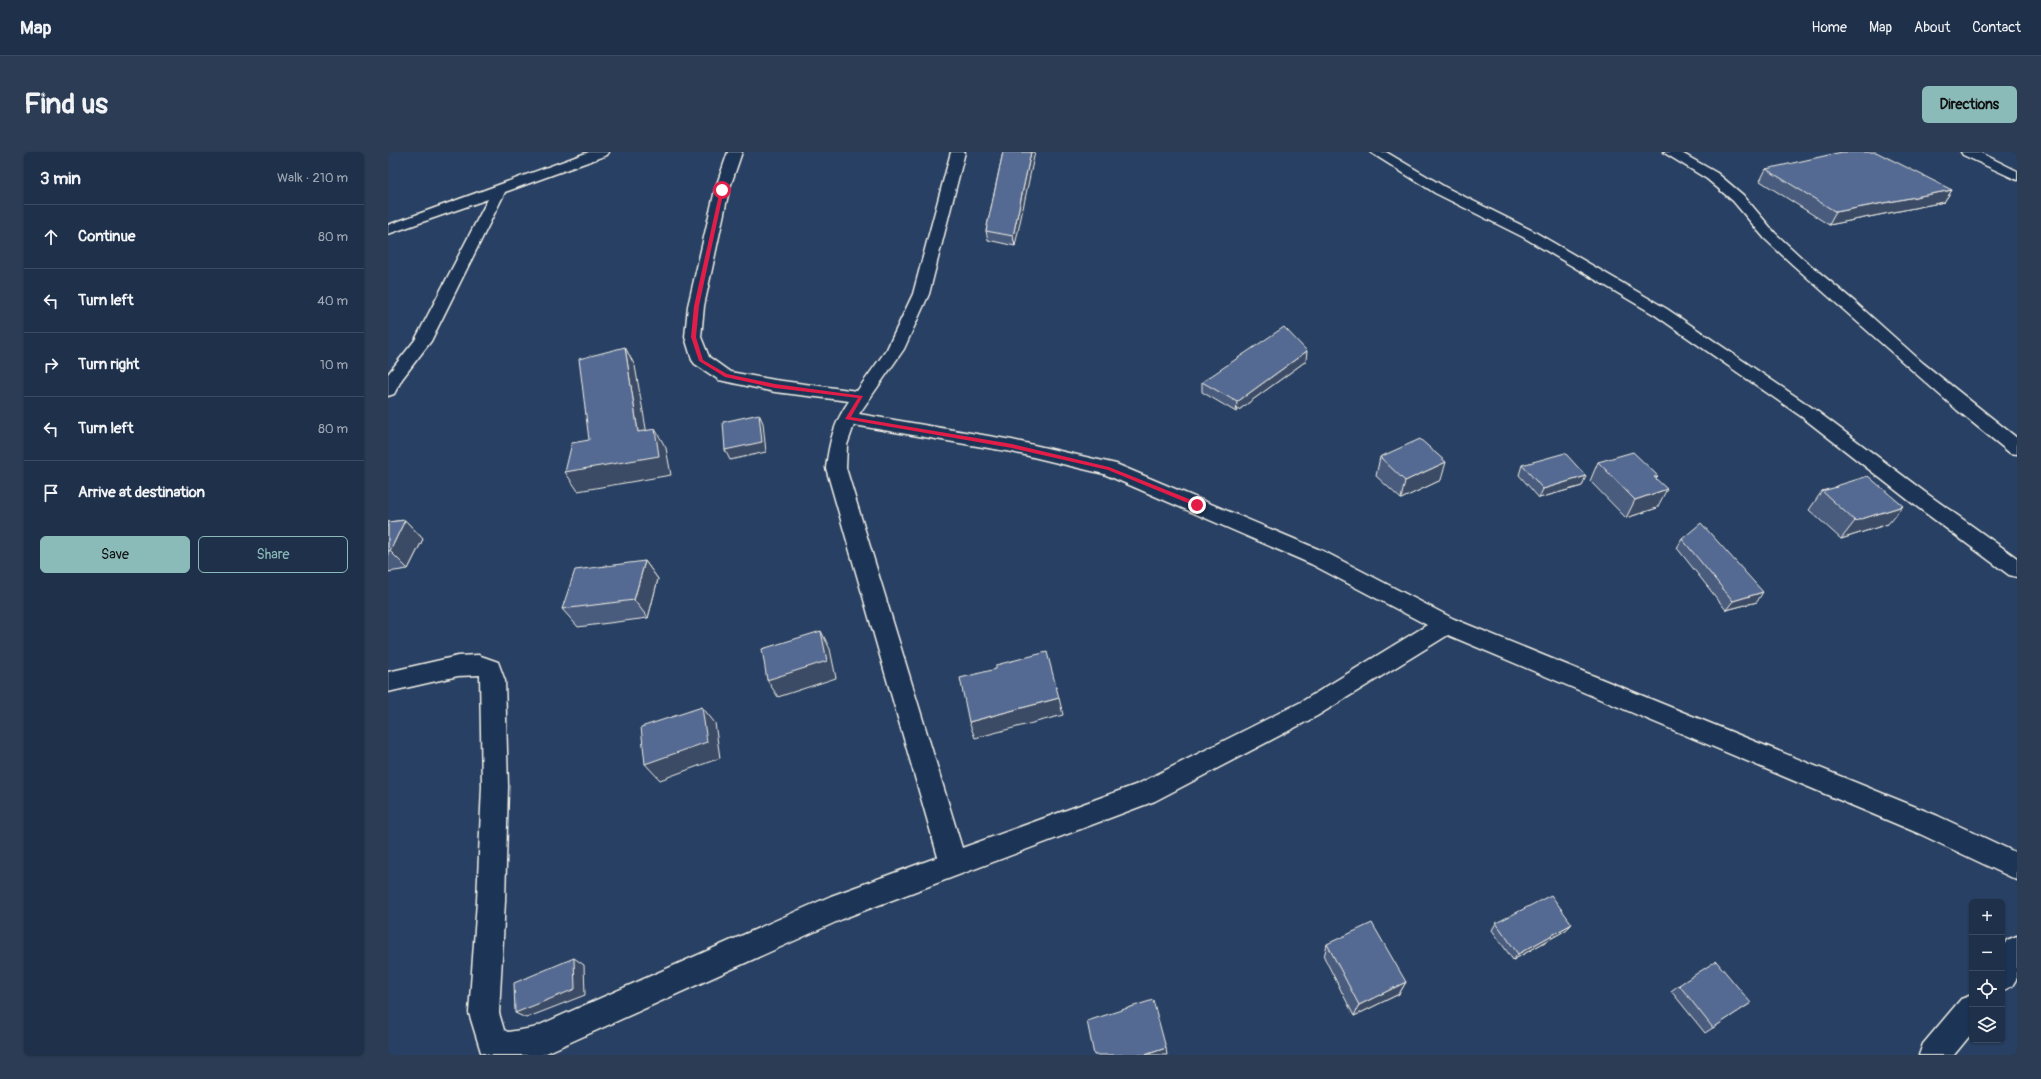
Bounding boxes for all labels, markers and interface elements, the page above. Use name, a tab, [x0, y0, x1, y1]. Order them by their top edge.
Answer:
text: Map	[20, 16, 51, 40]
text: Home	[1812, 19, 1847, 36]
text: Map	[1869, 19, 1892, 36]
text: About	[1914, 19, 1950, 36]
text: Contact	[1972, 19, 2021, 36]
button: Directions	[1922, 86, 2017, 123]
text: Find us	[24, 87, 108, 122]
text: 3 min	[40, 168, 81, 189]
text: Walk · 210 m	[277, 170, 348, 186]
route start	[713, 181, 731, 199]
icon: ahead	[40, 226, 62, 248]
text: Continue	[78, 227, 136, 246]
text: 80 m	[318, 229, 348, 245]
icon: left	[40, 290, 62, 312]
text: Turn left	[78, 291, 134, 310]
text: 40 m	[317, 293, 348, 309]
icon: right	[40, 354, 62, 376]
text: Turn right	[78, 355, 139, 374]
text: 10 m	[320, 357, 348, 373]
icon: left	[40, 418, 62, 440]
text: Turn left	[78, 419, 134, 438]
text: 80 m	[318, 421, 348, 437]
icon: arrive	[40, 482, 62, 504]
text: Arrive at destination	[78, 483, 205, 502]
route end	[1188, 496, 1206, 514]
button: Save	[40, 536, 190, 573]
button: Share	[198, 536, 348, 573]
map controls	[1969, 899, 2005, 1043]
button: +	[1969, 899, 2005, 935]
button: −	[1969, 935, 2005, 971]
button: locate	[1969, 971, 2005, 1007]
button: layers	[1969, 1007, 2005, 1043]

